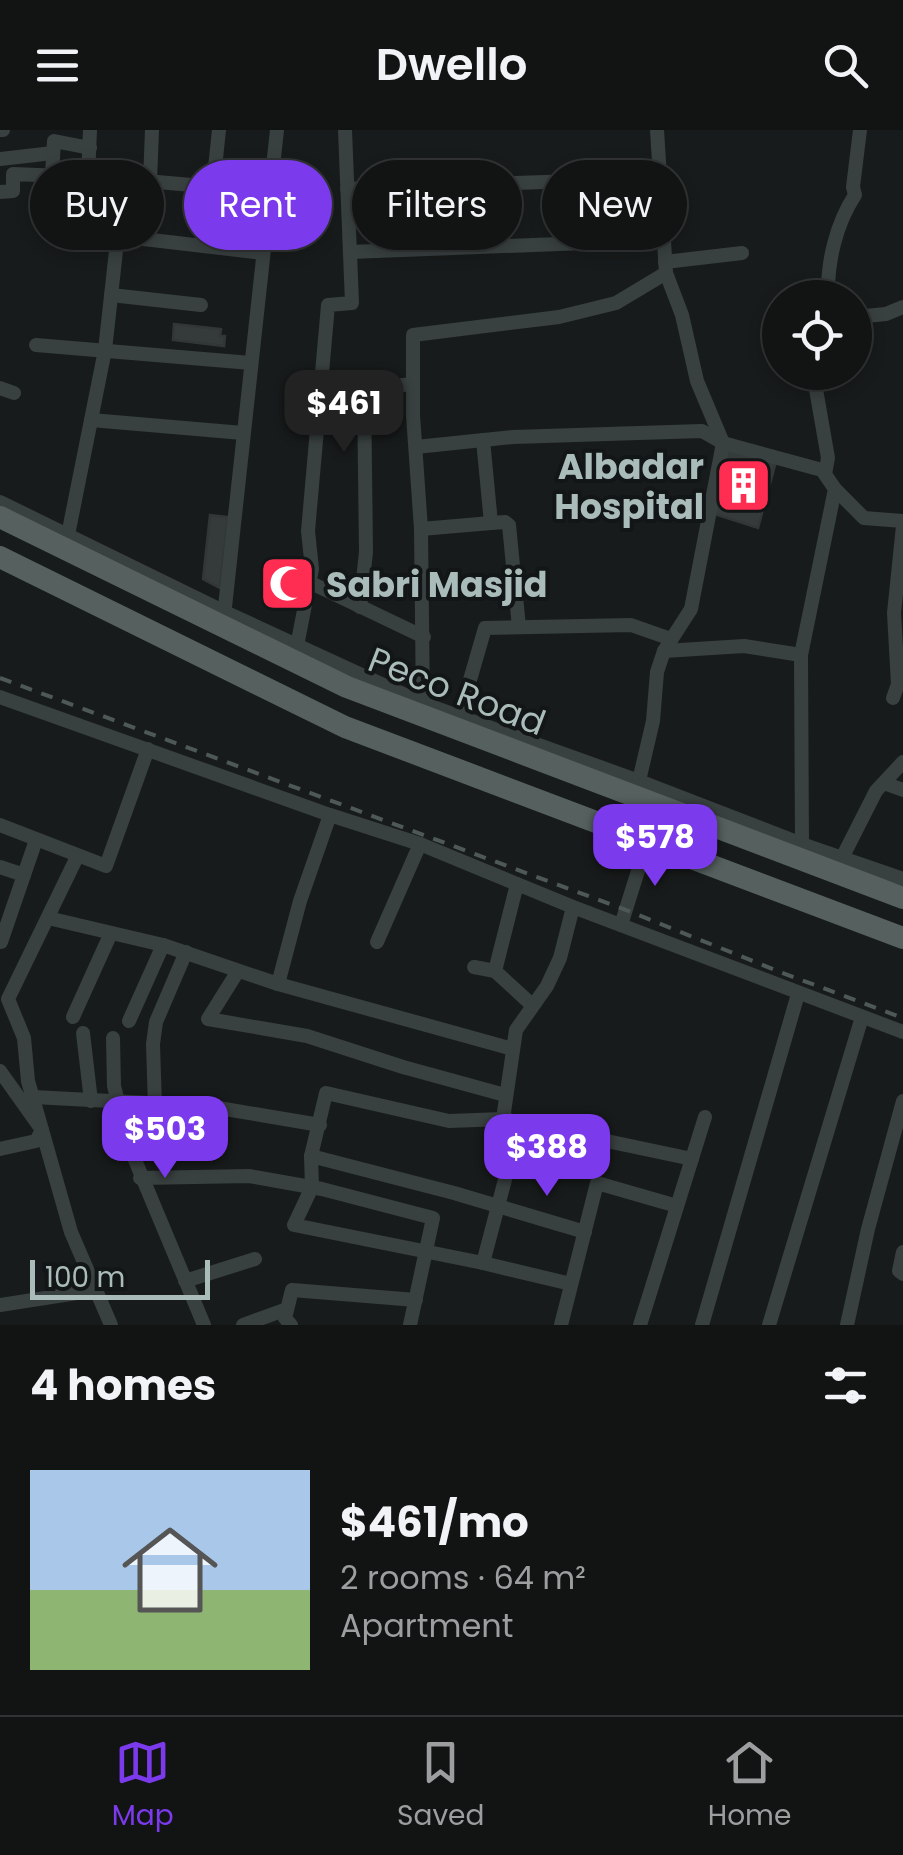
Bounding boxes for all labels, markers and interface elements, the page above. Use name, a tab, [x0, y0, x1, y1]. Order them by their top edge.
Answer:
text: Dwello	[376, 33, 527, 96]
icon: menu	[30, 38, 85, 93]
icon: search	[818, 38, 873, 93]
chip: Buy	[30, 160, 164, 250]
chip: Rent	[184, 160, 332, 250]
chip: Filters	[352, 160, 522, 250]
chip: New	[542, 160, 687, 250]
map controls	[762, 280, 872, 390]
button: locate	[762, 280, 872, 390]
pin: $461	[285, 370, 403, 455]
text: $461	[306, 380, 382, 425]
place label: Albadar Hospital	[554, 442, 704, 531]
building icon: Albadar Hospital	[713, 456, 773, 516]
mosque icon: Sabri Masjid	[257, 554, 317, 614]
place label: Sabri Masjid	[326, 560, 548, 609]
street label: Peco Road	[361, 635, 553, 747]
pin: $578	[596, 804, 714, 889]
text: $578	[615, 814, 695, 859]
pin: $503	[106, 1096, 224, 1181]
text: $503	[124, 1106, 206, 1151]
pin: $388	[488, 1114, 606, 1199]
text: $388	[506, 1124, 588, 1169]
scale bar	[30, 1255, 210, 1300]
text: 100 m	[45, 1258, 125, 1297]
text: 4 homes	[30, 1356, 216, 1415]
icon: filters	[818, 1358, 873, 1413]
text: $461/mo	[340, 1493, 529, 1552]
icon: home	[110, 1510, 230, 1630]
text: 2 rooms · 64 m²	[340, 1555, 586, 1600]
text: Apartment	[340, 1603, 513, 1648]
tab: Map	[112, 1735, 174, 1837]
tab: Saved	[397, 1735, 484, 1837]
tab: Home	[708, 1735, 791, 1837]

